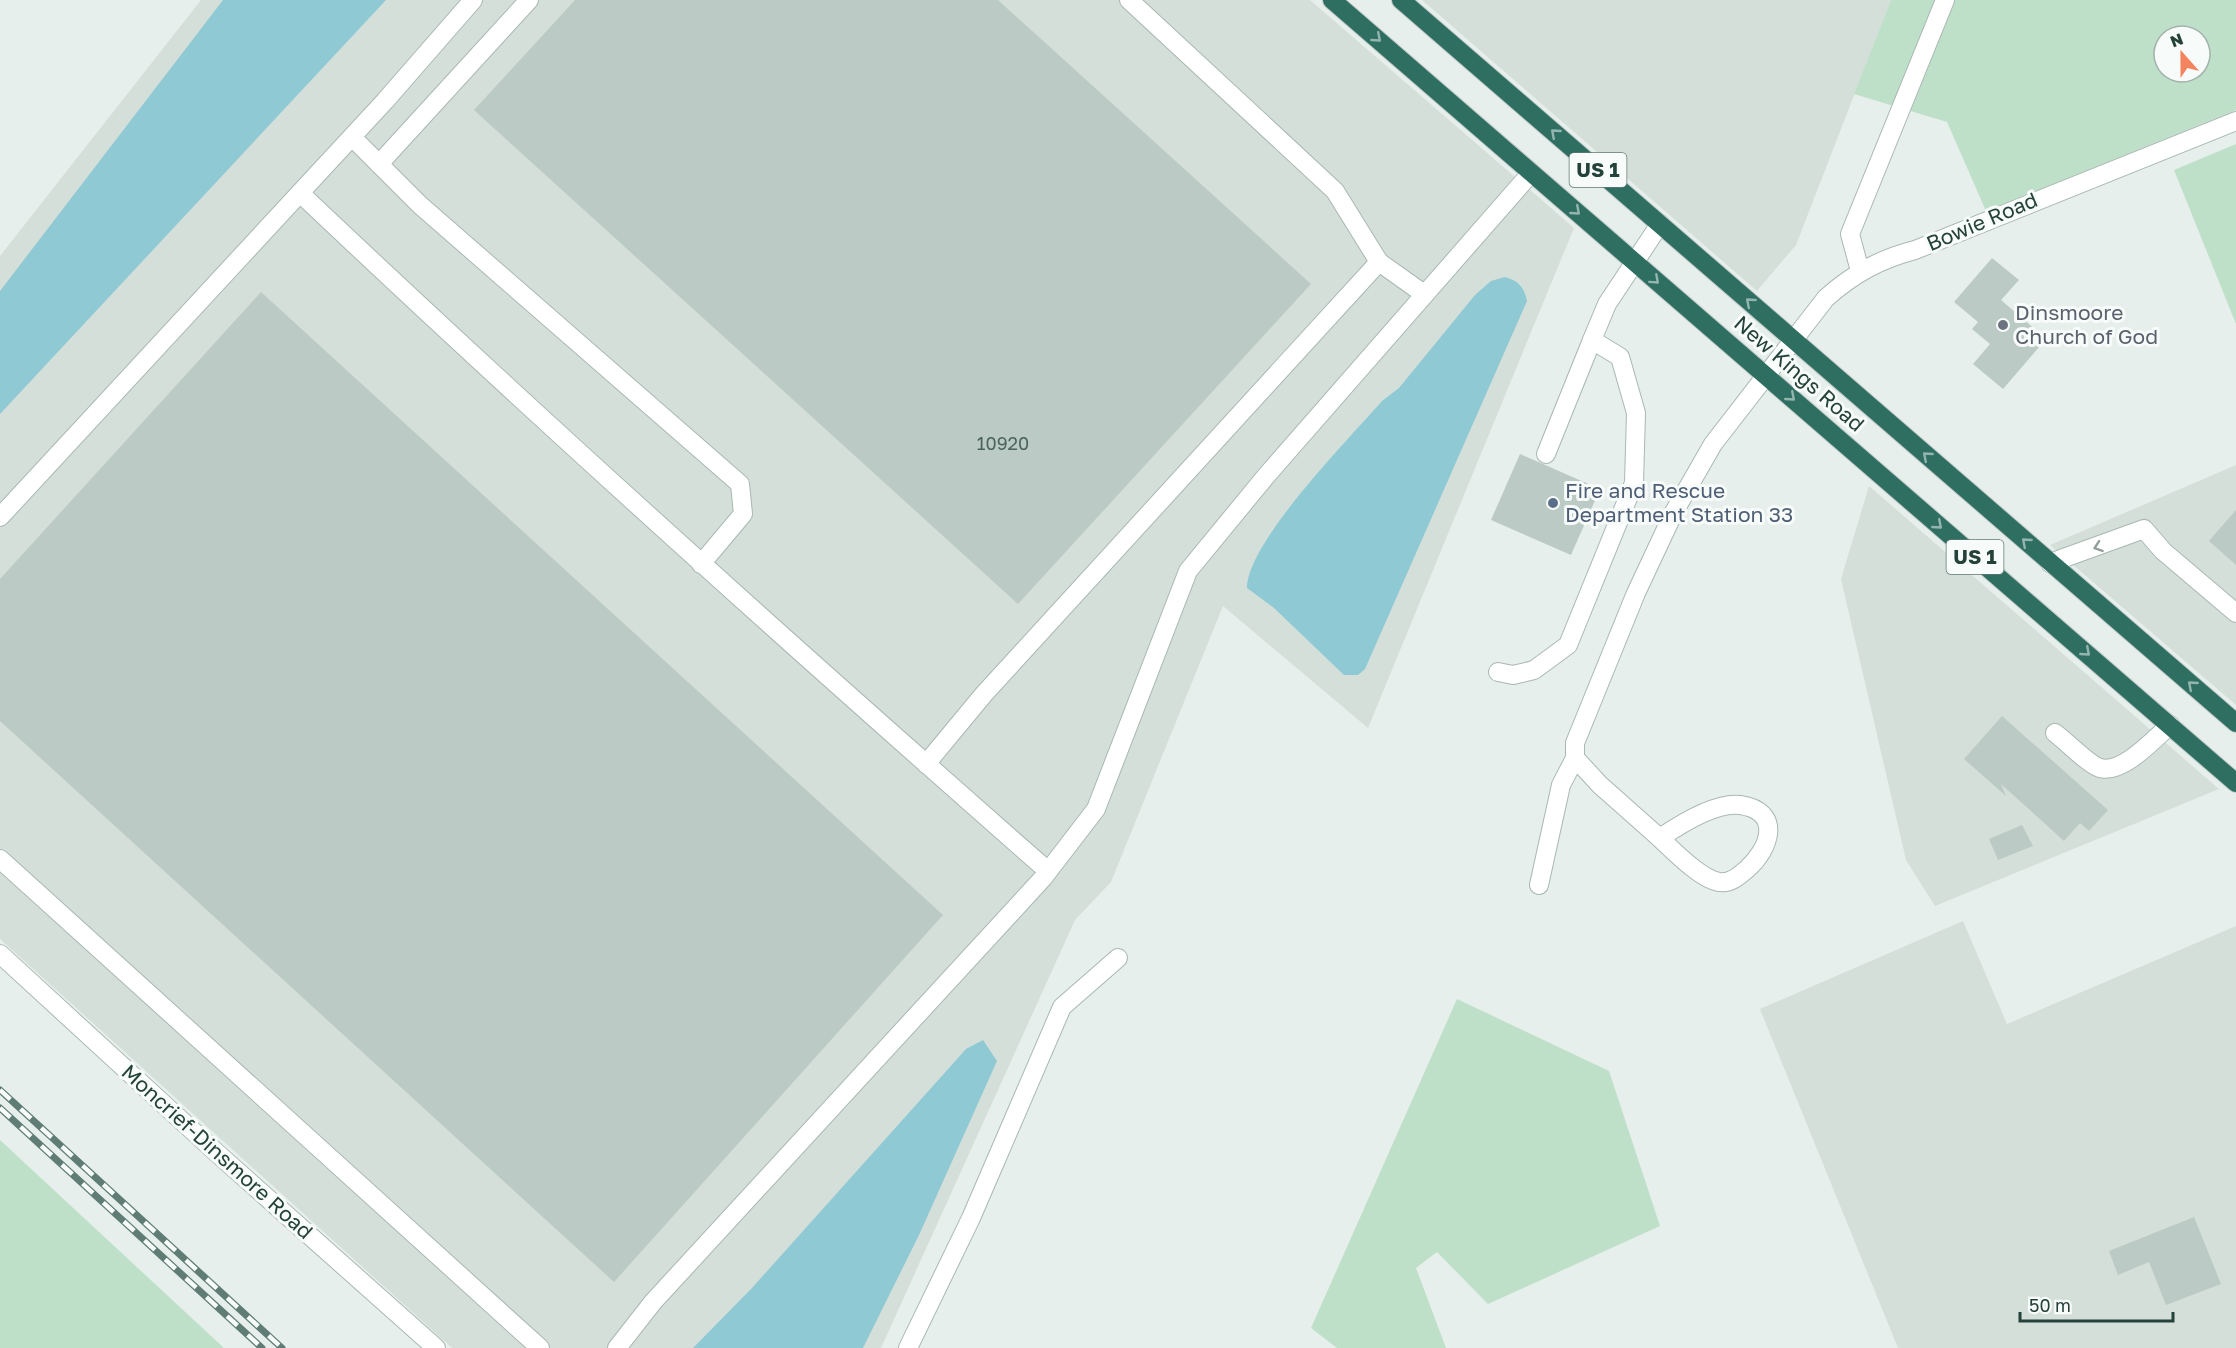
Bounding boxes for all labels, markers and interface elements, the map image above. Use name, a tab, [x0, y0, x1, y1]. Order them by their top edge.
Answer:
north arrow	[2152, 24, 2212, 84]
text: N	[2167, 28, 2186, 52]
one-way arrow	[1370, 31, 1381, 42]
one-way arrow	[1551, 129, 1562, 140]
road number: US 1	[1570, 153, 1626, 187]
street label: Bowie Road	[1922, 186, 2041, 256]
one-way arrow	[1569, 204, 1580, 215]
one-way arrow	[1648, 273, 1659, 284]
one-way arrow	[1746, 298, 1757, 309]
place label: Dinsmoore Church of God	[2015, 299, 2158, 349]
street label: New Kings Road	[1729, 310, 1870, 437]
marker: Dinsmoore Church of God	[1996, 318, 2010, 332]
one-way arrow	[1784, 390, 1795, 401]
house number: 10920	[977, 432, 1029, 454]
one-way arrow	[1923, 452, 1934, 463]
place label: Fire and Rescue Department Station 33	[1565, 477, 1793, 527]
marker: Fire and Rescue Department Station 33	[1546, 496, 1560, 510]
one-way arrow	[1931, 517, 1942, 528]
one-way arrow	[2023, 538, 2033, 549]
road number: US 1	[1946, 540, 2004, 574]
one-way arrow	[2093, 540, 2104, 553]
one-way arrow	[2079, 645, 2089, 656]
one-way arrow	[2188, 681, 2199, 692]
street label: Moncrief-Dinsmore Road	[117, 1058, 319, 1244]
scale bar	[2020, 1285, 2173, 1323]
text: 50 m	[2029, 1294, 2071, 1316]

